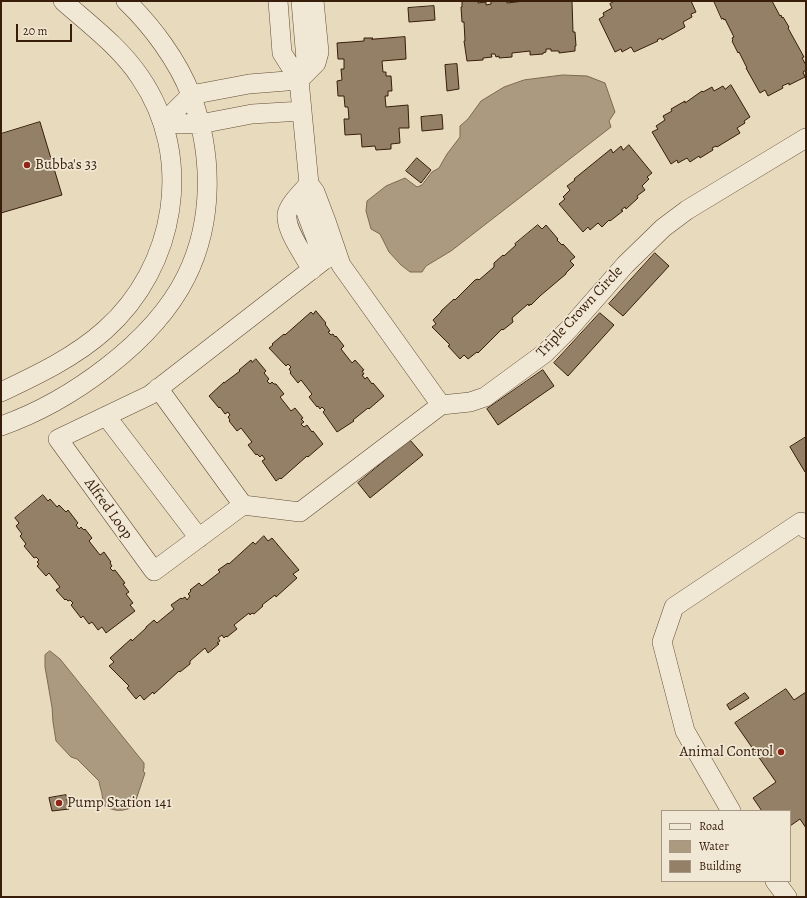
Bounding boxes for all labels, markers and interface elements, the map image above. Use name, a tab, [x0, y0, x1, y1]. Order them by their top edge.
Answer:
scale bar	[18, 16, 74, 42]
text: 20 m	[23, 23, 47, 39]
place label: Bubba's 33	[35, 156, 97, 174]
marker: Bubba's 33	[22, 160, 32, 170]
street label: Triple Crown Circle	[533, 263, 627, 361]
street label: Alfred Loop	[80, 475, 136, 543]
place label: Animal Control	[680, 743, 773, 761]
marker: Animal Control	[776, 747, 786, 757]
place label: Pump Station 141	[67, 794, 172, 812]
marker: Pump Station 141	[54, 798, 64, 808]
legend	[661, 810, 791, 882]
text: Road	[699, 818, 724, 834]
text: Water	[699, 838, 729, 854]
text: Building	[699, 858, 741, 874]

